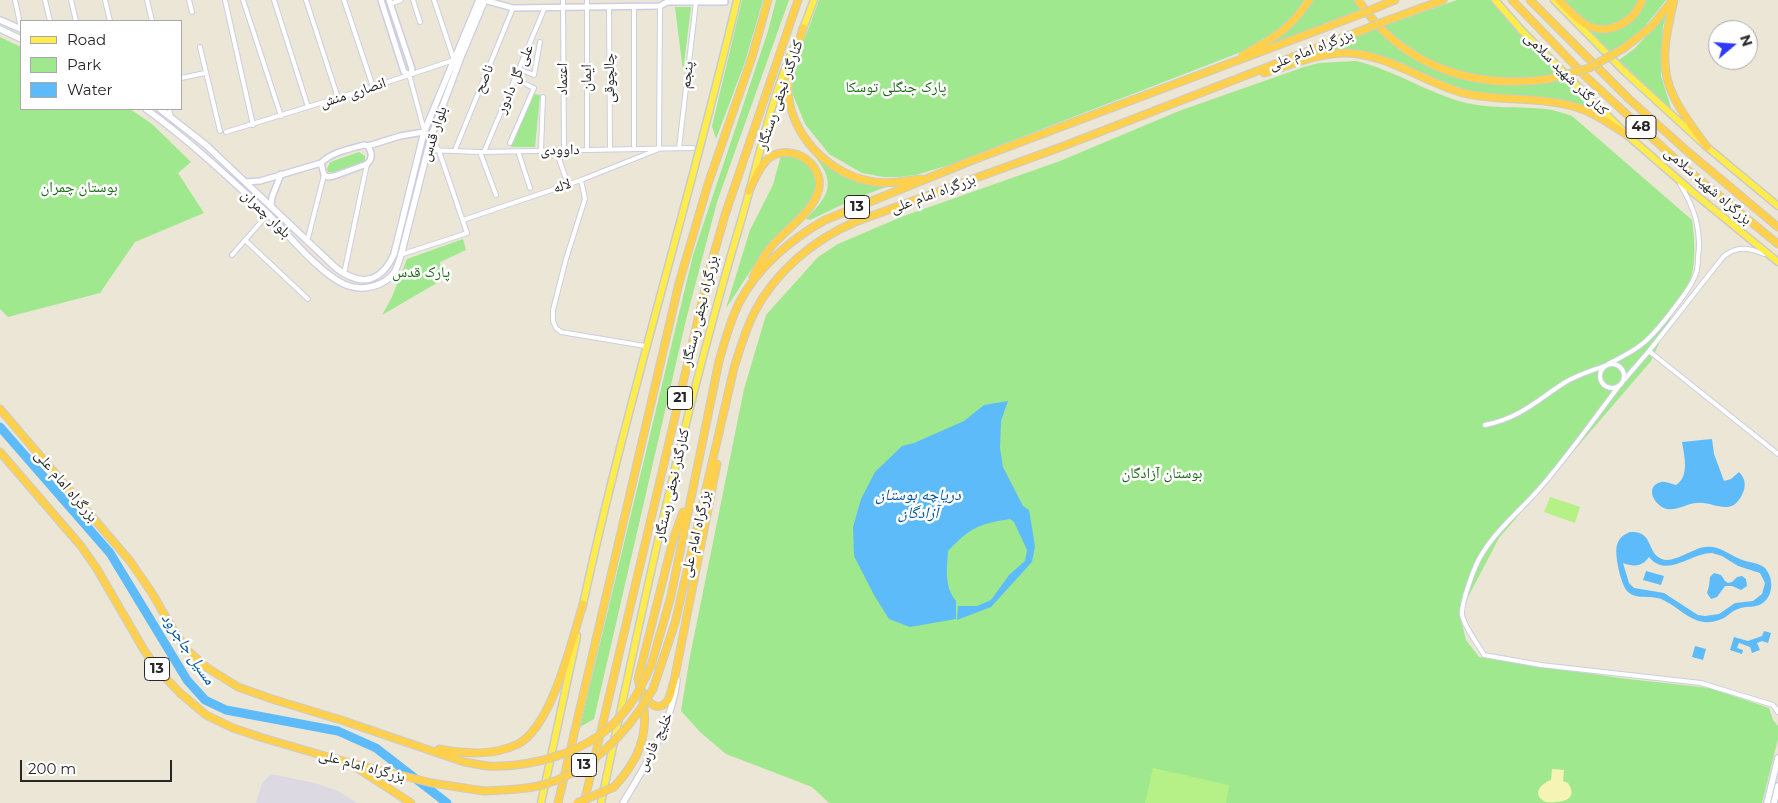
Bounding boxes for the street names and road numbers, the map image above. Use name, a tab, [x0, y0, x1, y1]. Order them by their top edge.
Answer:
street label: بزرگراه امام علی	[1266, 26, 1356, 74]
street label: کنارگذر شهید سلامی	[1520, 28, 1612, 120]
street label: کنارگذر نجفی رستگار	[753, 38, 807, 152]
street label: علی گل دادور	[492, 42, 538, 116]
street label: چالچوقی	[601, 53, 619, 103]
street label: پنجم	[676, 60, 698, 90]
street label: ناصح	[470, 62, 498, 96]
street label: اعتماد	[554, 63, 572, 95]
street label: ایمان	[578, 64, 596, 92]
street label: انصاری منش	[318, 74, 388, 112]
street label: بلوار قدس	[417, 104, 451, 164]
road number: 48	[1626, 115, 1656, 138]
street label: داوودی	[540, 141, 580, 159]
street label: بزرگراه شهید سلامی	[1661, 143, 1755, 229]
street label: بزرگراه امام علی	[888, 170, 978, 218]
street label: لاله	[551, 175, 573, 197]
street label: بلوار چمران	[237, 186, 295, 242]
road number: 13	[844, 196, 870, 218]
street label: بزرگراه نجفی رستگار	[678, 254, 722, 368]
road number: 21	[668, 386, 692, 409]
street label: کنارگذر نجفی رستگار	[650, 427, 694, 543]
street label: بزرگراه امام علی	[31, 446, 101, 526]
street label: بزرگراه امام علی	[677, 489, 715, 579]
road number: 13	[144, 658, 170, 681]
street label: خلیج فارس	[633, 709, 677, 775]
street label: بزرگراه امام علی	[317, 746, 407, 786]
road number: 13	[572, 754, 596, 776]

